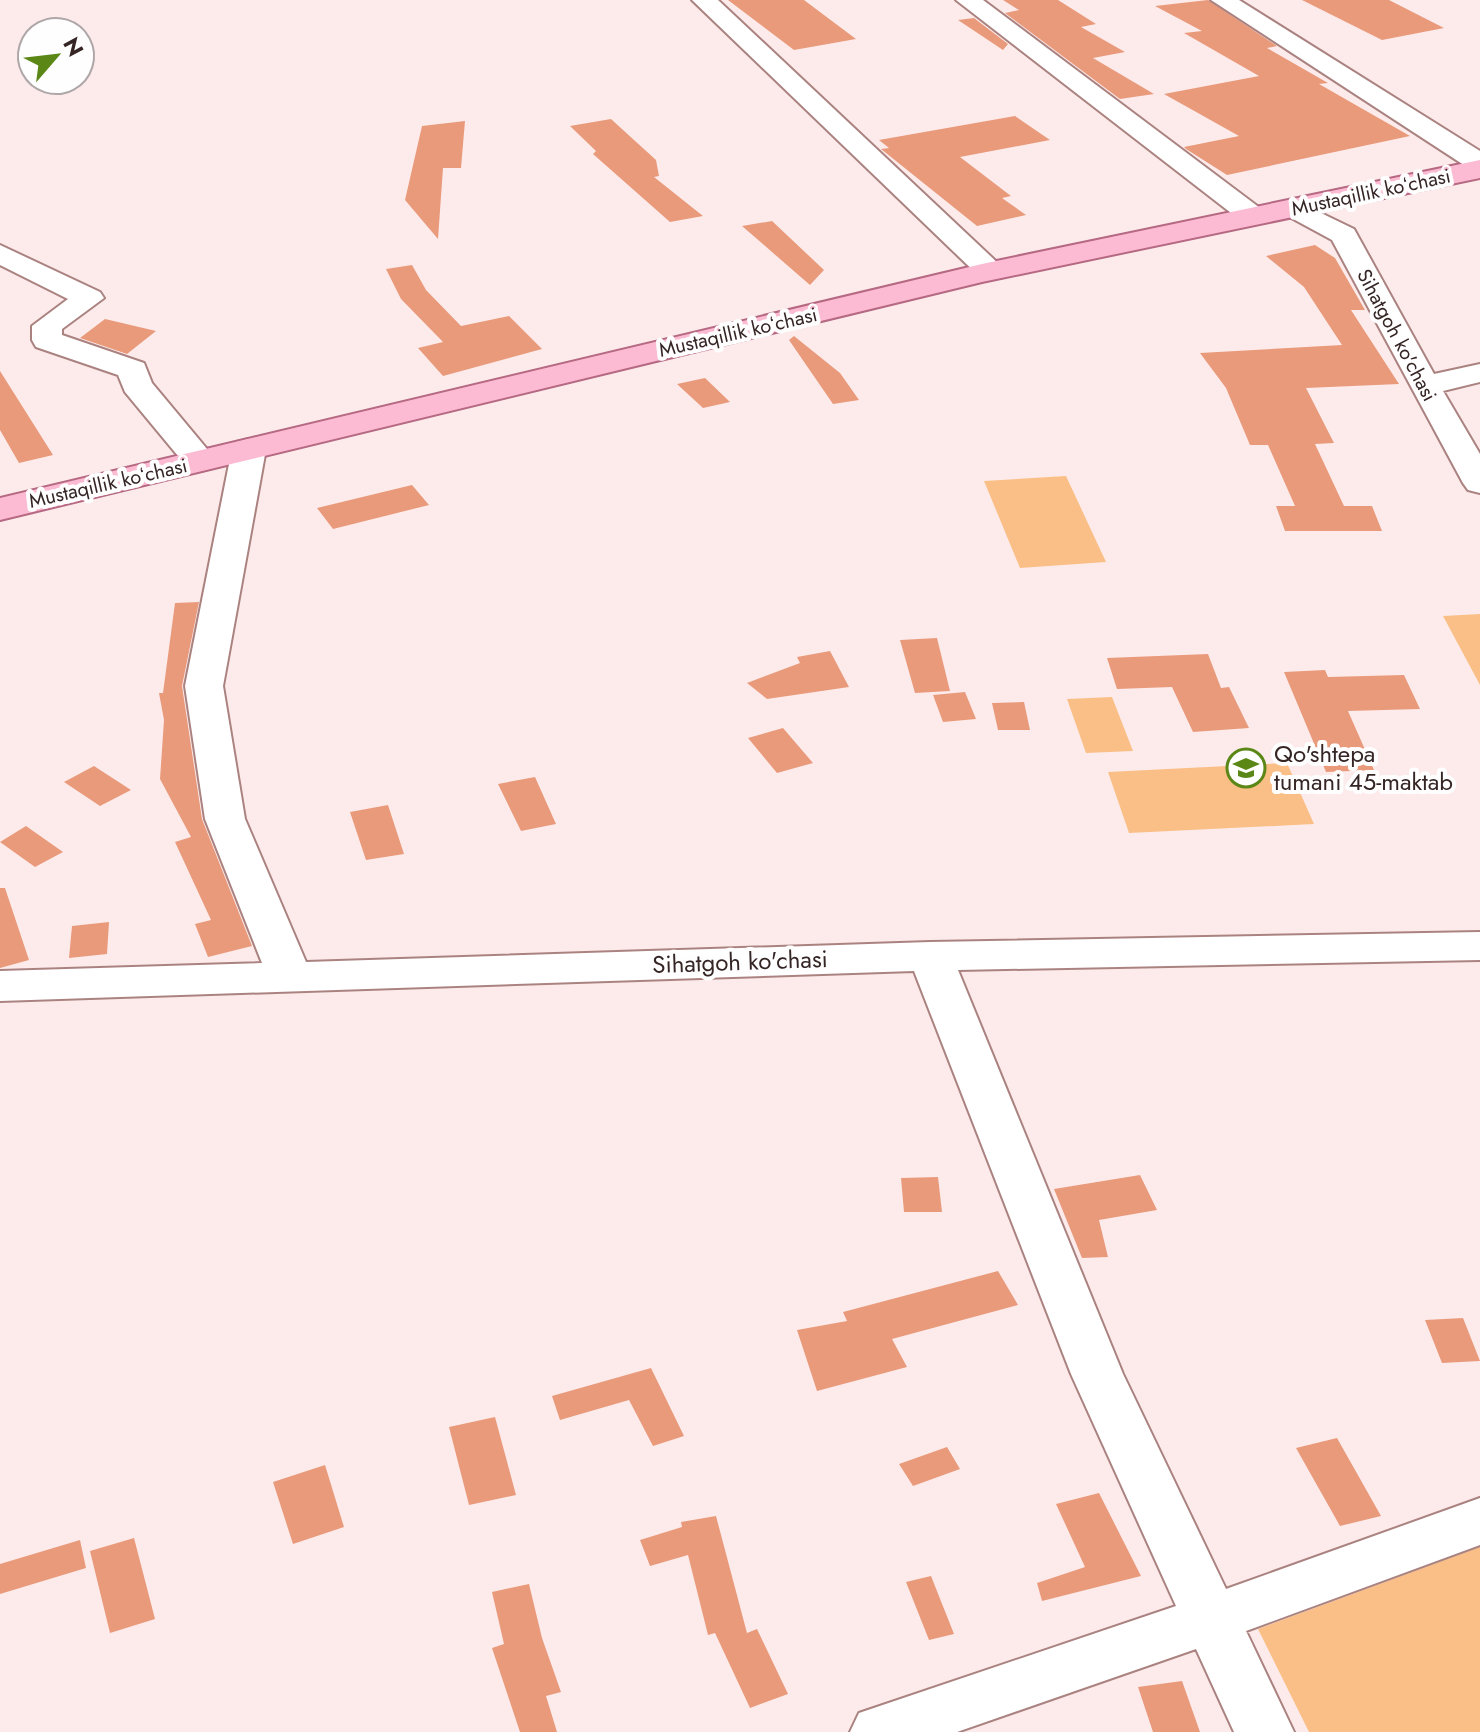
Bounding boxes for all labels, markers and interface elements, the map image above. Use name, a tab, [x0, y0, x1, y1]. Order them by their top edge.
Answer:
north arrow	[16, 16, 96, 96]
text: N	[55, 31, 92, 62]
street label: Mustaqillik koʻchasi	[1289, 161, 1453, 223]
street label: Sihatgoh ko'chasi	[1349, 264, 1444, 407]
street label: Mustaqillik koʻchasi	[656, 300, 820, 365]
street label: Mustaqillik koʻchasi	[26, 451, 190, 516]
place label: Qo'shtepa tumani 45-maktab	[1274, 736, 1453, 799]
school or university icon: Qo'shtepa tumani 45-maktab	[1225, 747, 1267, 789]
street label: Sihatgoh ko'chasi	[652, 941, 828, 982]

